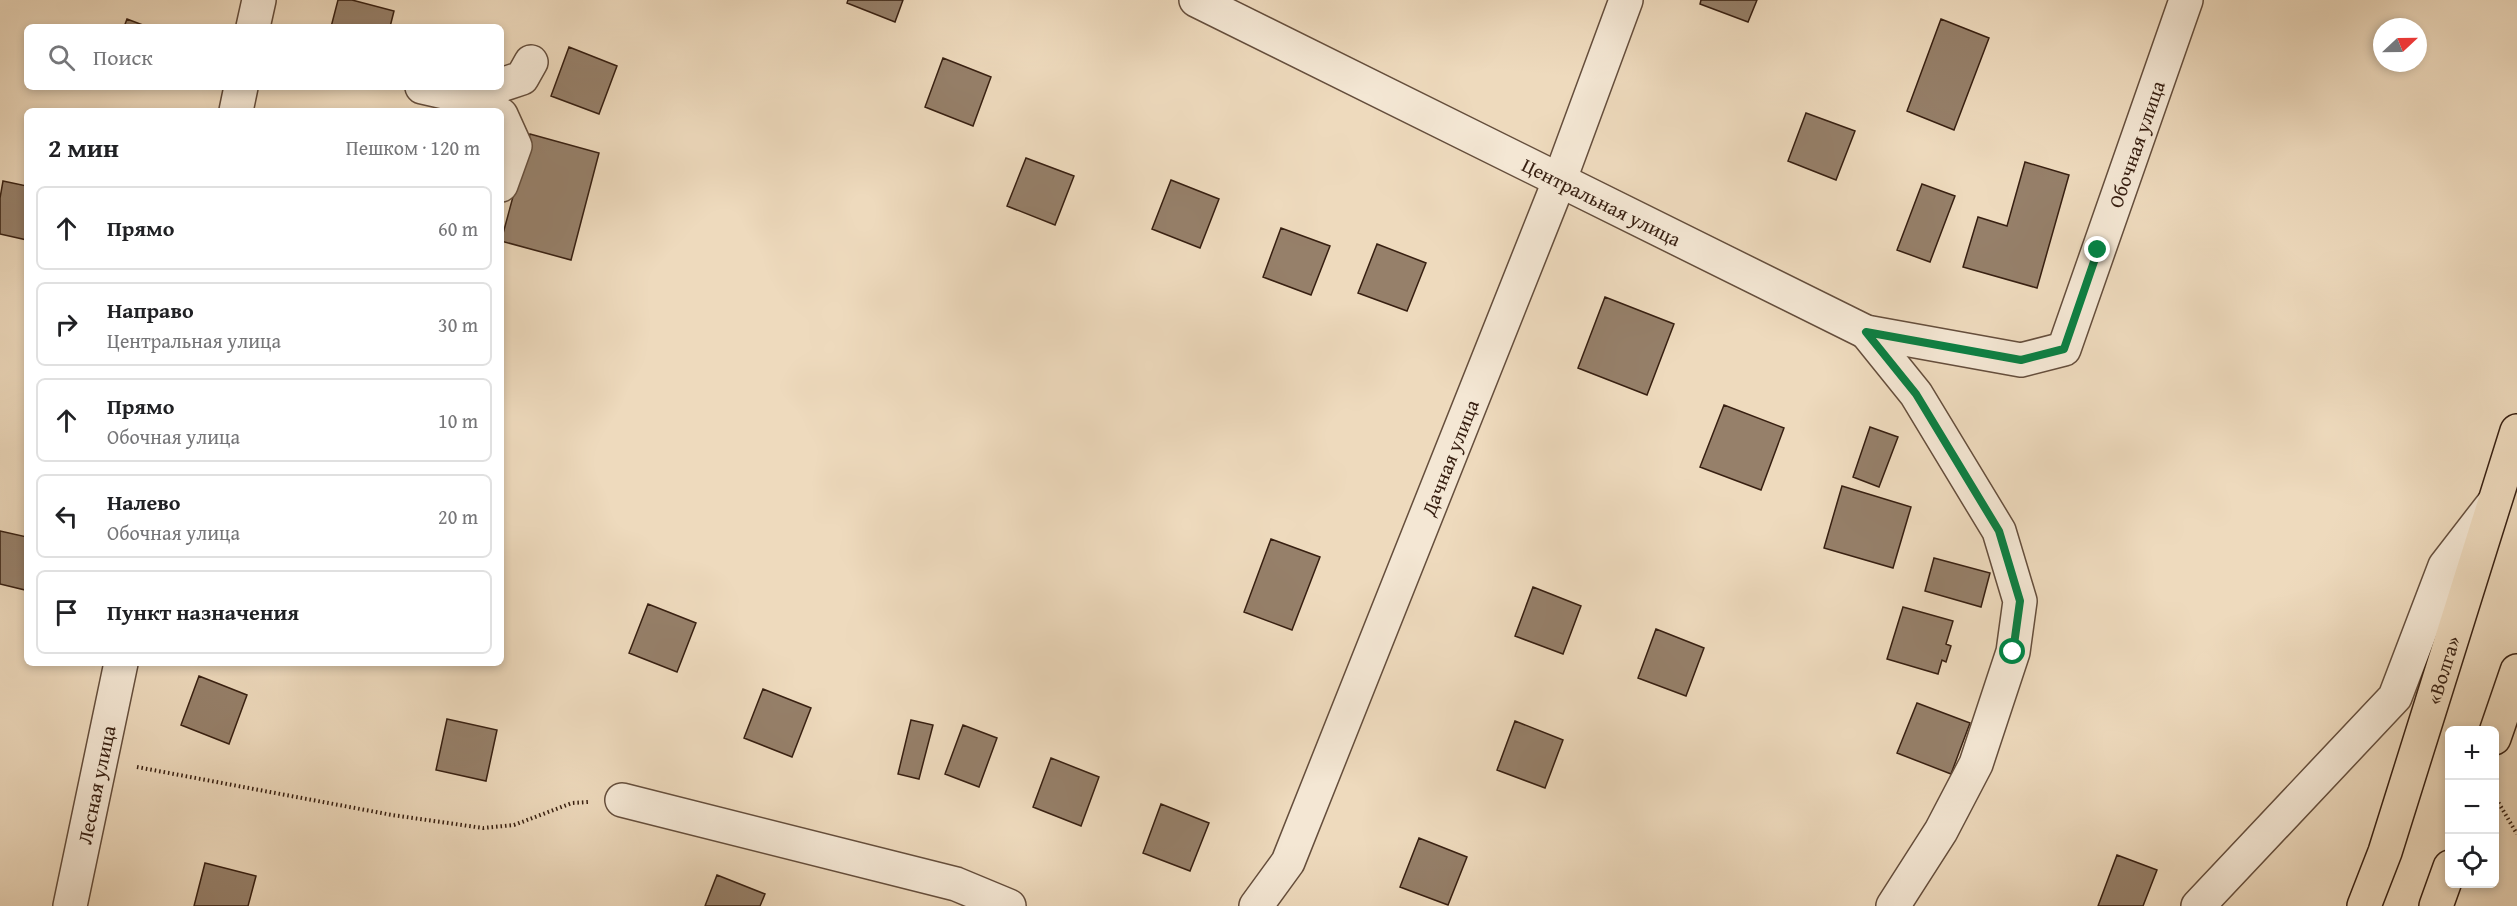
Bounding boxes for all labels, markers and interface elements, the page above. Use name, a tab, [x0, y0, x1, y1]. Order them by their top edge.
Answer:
north arrow	[2373, 18, 2427, 72]
search box	[24, 24, 504, 90]
icon: search	[45, 41, 78, 74]
text: Поиск	[93, 41, 153, 73]
street label: Обочная улица	[2100, 76, 2172, 211]
text: 2 мин	[48, 128, 119, 167]
text: Пешком · 120 m	[346, 133, 480, 162]
street label: Центральная улица	[1517, 149, 1687, 253]
icon: ahead	[50, 212, 83, 245]
text: Прямо	[107, 212, 174, 244]
text: 60 m	[438, 214, 478, 243]
route end	[2084, 236, 2110, 262]
text: Направо	[107, 294, 194, 326]
icon: right	[50, 308, 83, 341]
text: 30 m	[438, 310, 478, 339]
text: Центральная улица	[107, 326, 281, 355]
text: Прямо	[107, 390, 174, 422]
street label: Дачная улица	[1413, 394, 1486, 521]
icon: ahead	[50, 404, 83, 437]
text: 10 m	[438, 406, 478, 435]
text: Обочная улица	[107, 422, 240, 451]
text: Налево	[107, 486, 180, 518]
icon: left	[50, 500, 83, 533]
text: 20 m	[438, 502, 478, 531]
text: Обочная улица	[107, 518, 240, 547]
icon: arrive	[50, 596, 83, 629]
text: Пункт назначения	[107, 596, 299, 628]
street label: «Волга»	[2418, 632, 2467, 708]
route start	[1999, 638, 2025, 664]
street label: Лесная улица	[69, 722, 122, 847]
map controls	[2445, 726, 2499, 888]
button: +	[2445, 726, 2499, 780]
button: −	[2445, 780, 2499, 834]
button: locate	[2445, 834, 2499, 888]

